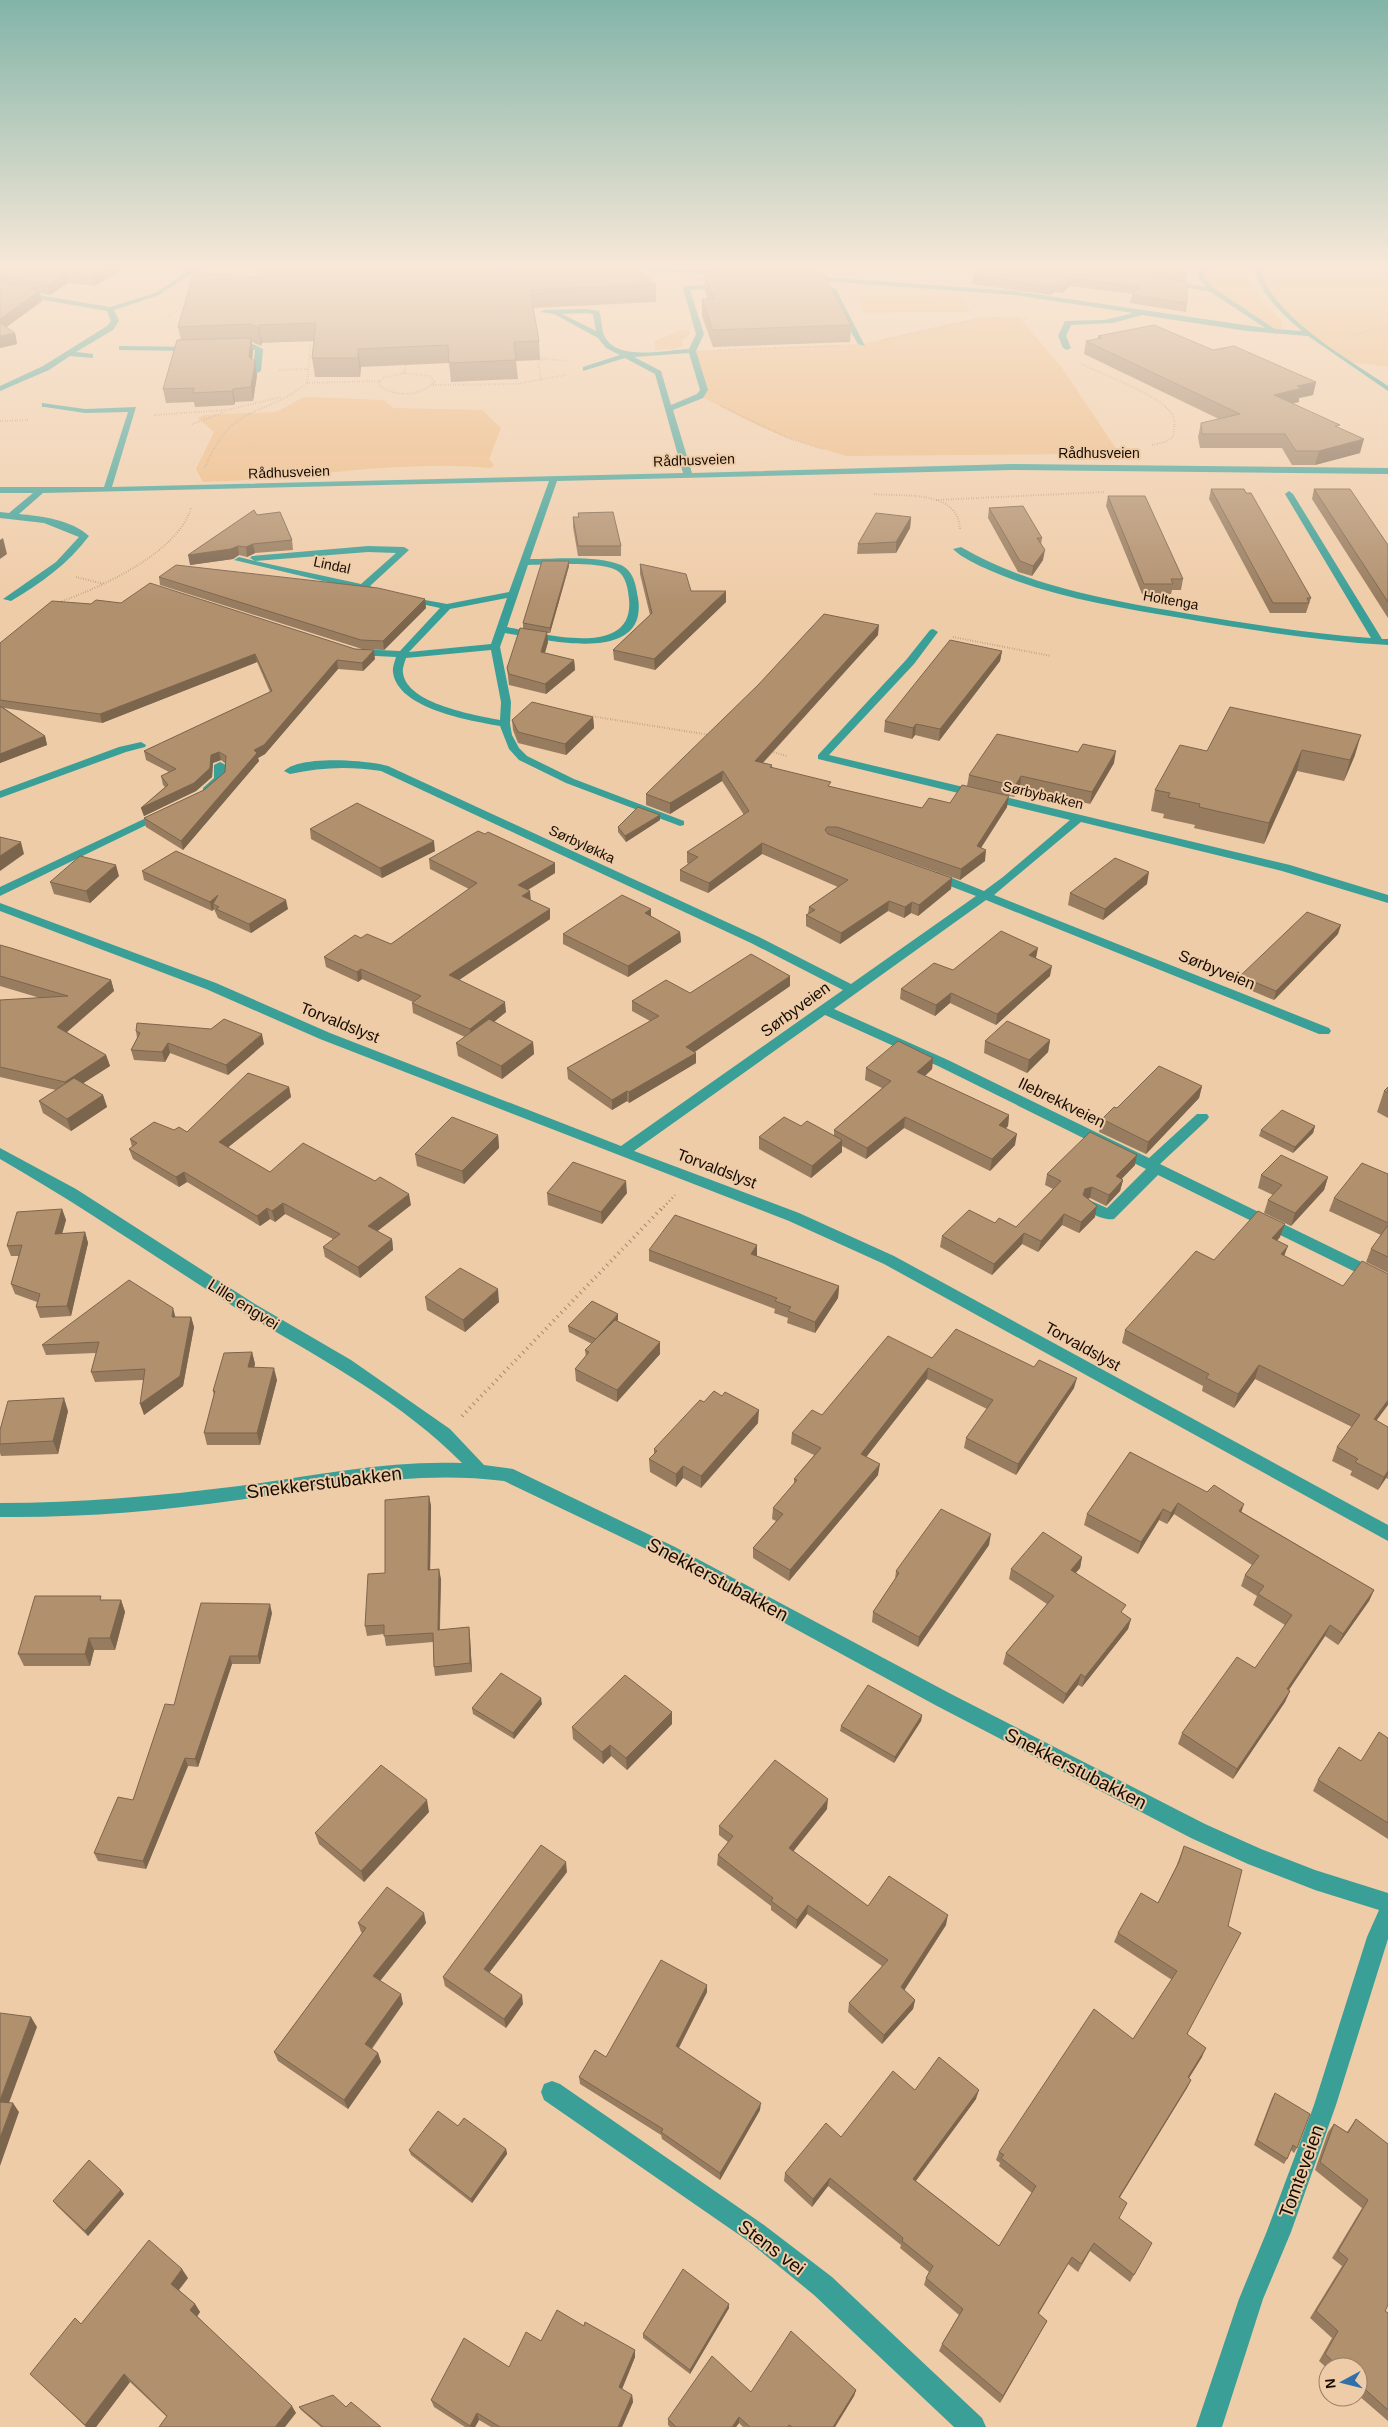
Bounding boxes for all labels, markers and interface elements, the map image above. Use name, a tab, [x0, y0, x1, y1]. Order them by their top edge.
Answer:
street label: Rådhusveien	[1058, 445, 1140, 461]
street label: Rådhusveien	[653, 451, 735, 469]
street label: Rådhusveien	[248, 463, 330, 481]
street label: Lindal	[312, 553, 352, 577]
street label: Holtenga	[1142, 587, 1200, 613]
street label: Sørbybakken	[1001, 778, 1085, 812]
street label: Sørbyløkka	[547, 822, 618, 866]
street label: Sørbyveien	[1176, 946, 1258, 993]
street label: Sørbyveien	[758, 979, 833, 1040]
street label: Torvaldslyst	[298, 999, 382, 1046]
street label: Ilebrekkveien	[1016, 1074, 1108, 1131]
street label: Torvaldslyst	[675, 1146, 759, 1192]
street label: Lille engvei	[205, 1276, 282, 1333]
street label: Torvaldslyst	[1042, 1319, 1124, 1374]
street label: Snekkerstubakken	[245, 1463, 403, 1502]
street label: Snekkerstubakken	[644, 1533, 792, 1625]
street label: Snekkerstubakken	[1001, 1724, 1150, 1813]
street label: Tomteveien	[1275, 2122, 1328, 2220]
street label: Stens vei	[734, 2215, 809, 2279]
north arrow	[1318, 2357, 1368, 2407]
text: N	[1322, 2378, 1339, 2390]

